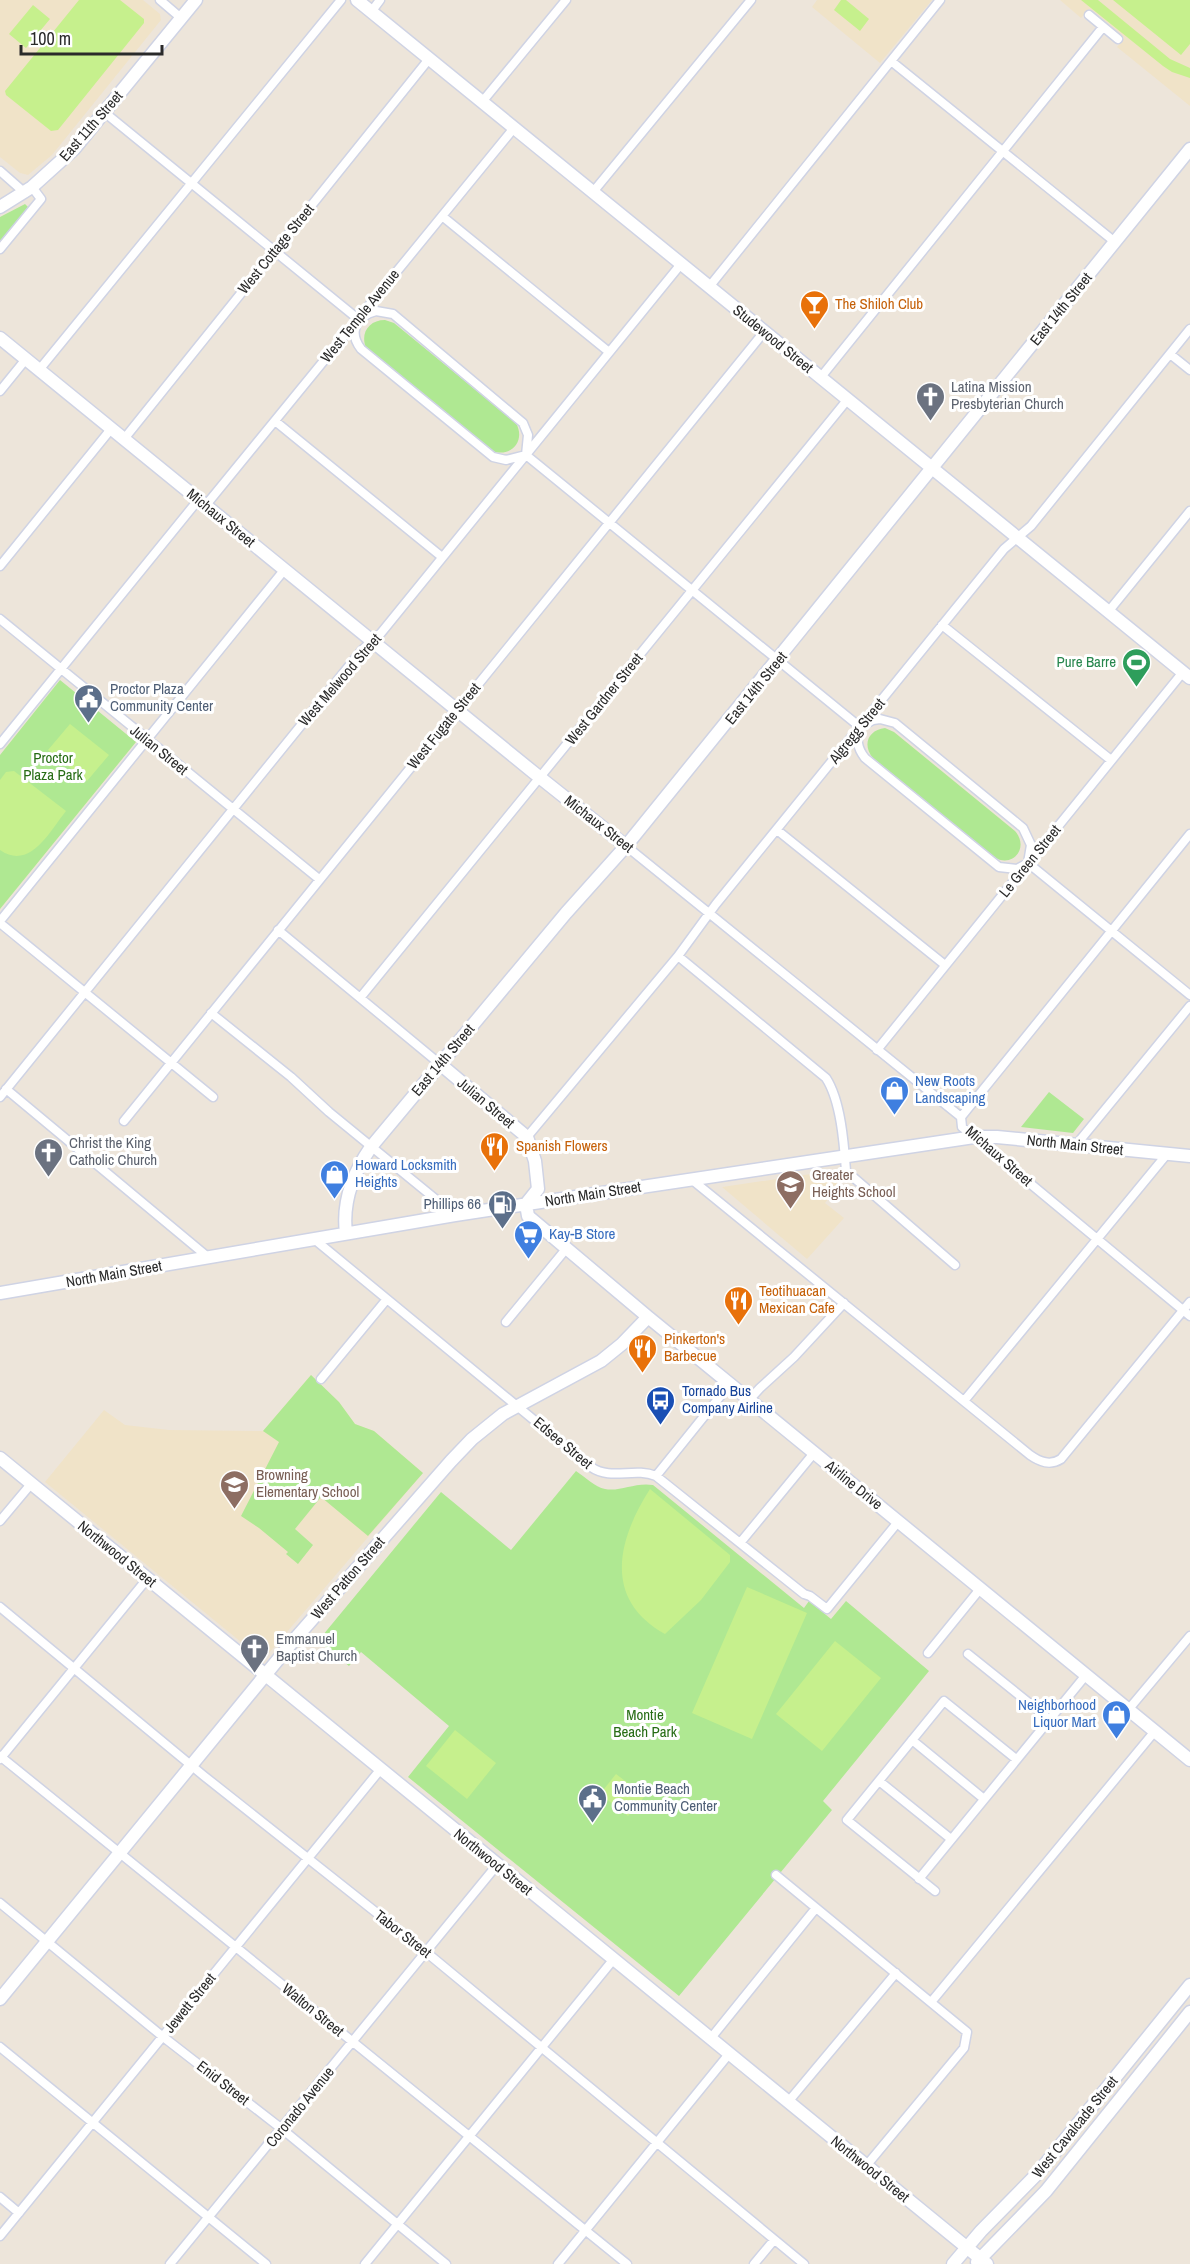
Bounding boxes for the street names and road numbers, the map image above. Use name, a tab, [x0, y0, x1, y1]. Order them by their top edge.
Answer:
street label: East 11th Street	[54, 85, 128, 166]
street label: West Cottage Street	[233, 199, 319, 298]
street label: West Temple Avenue	[315, 264, 404, 367]
street label: East 14th Street	[1025, 267, 1097, 350]
street label: Studewood Street	[729, 300, 818, 378]
street label: Michaux Street	[183, 483, 261, 552]
street label: West Melwood Street	[293, 628, 386, 731]
street label: East 14th Street	[720, 646, 792, 729]
street label: West Gardner Street	[560, 648, 648, 749]
street label: West Fugate Street	[402, 678, 485, 773]
street label: Algregg Street	[823, 693, 890, 769]
street label: Julian Street	[126, 720, 193, 780]
street label: Michaux Street	[560, 790, 639, 858]
street label: Le Green Street	[994, 820, 1066, 901]
street label: East 14th Street	[406, 1019, 479, 1100]
street label: Julian Street	[453, 1072, 520, 1133]
street label: Michaux Street	[961, 1121, 1038, 1191]
street label: North Main Street	[1026, 1129, 1125, 1160]
street label: North Main Street	[543, 1175, 643, 1211]
street label: North Main Street	[64, 1255, 164, 1292]
street label: Edsee Street	[529, 1412, 598, 1474]
street label: Airline Drive	[820, 1454, 888, 1514]
street label: Northwood Street	[74, 1515, 162, 1592]
street label: West Patton Street	[306, 1531, 390, 1623]
street label: Northwood Street	[450, 1823, 538, 1900]
street label: Tabor Street	[370, 1905, 437, 1963]
street label: Jewett Street	[159, 1968, 221, 2037]
street label: Walton Street	[278, 1978, 349, 2041]
street label: Enid Street	[193, 2055, 254, 2110]
street label: Coronado Avenue	[261, 2062, 339, 2151]
street label: West Cavalcade Street	[1027, 2071, 1123, 2182]
street label: Northwood Street	[827, 2130, 915, 2207]

